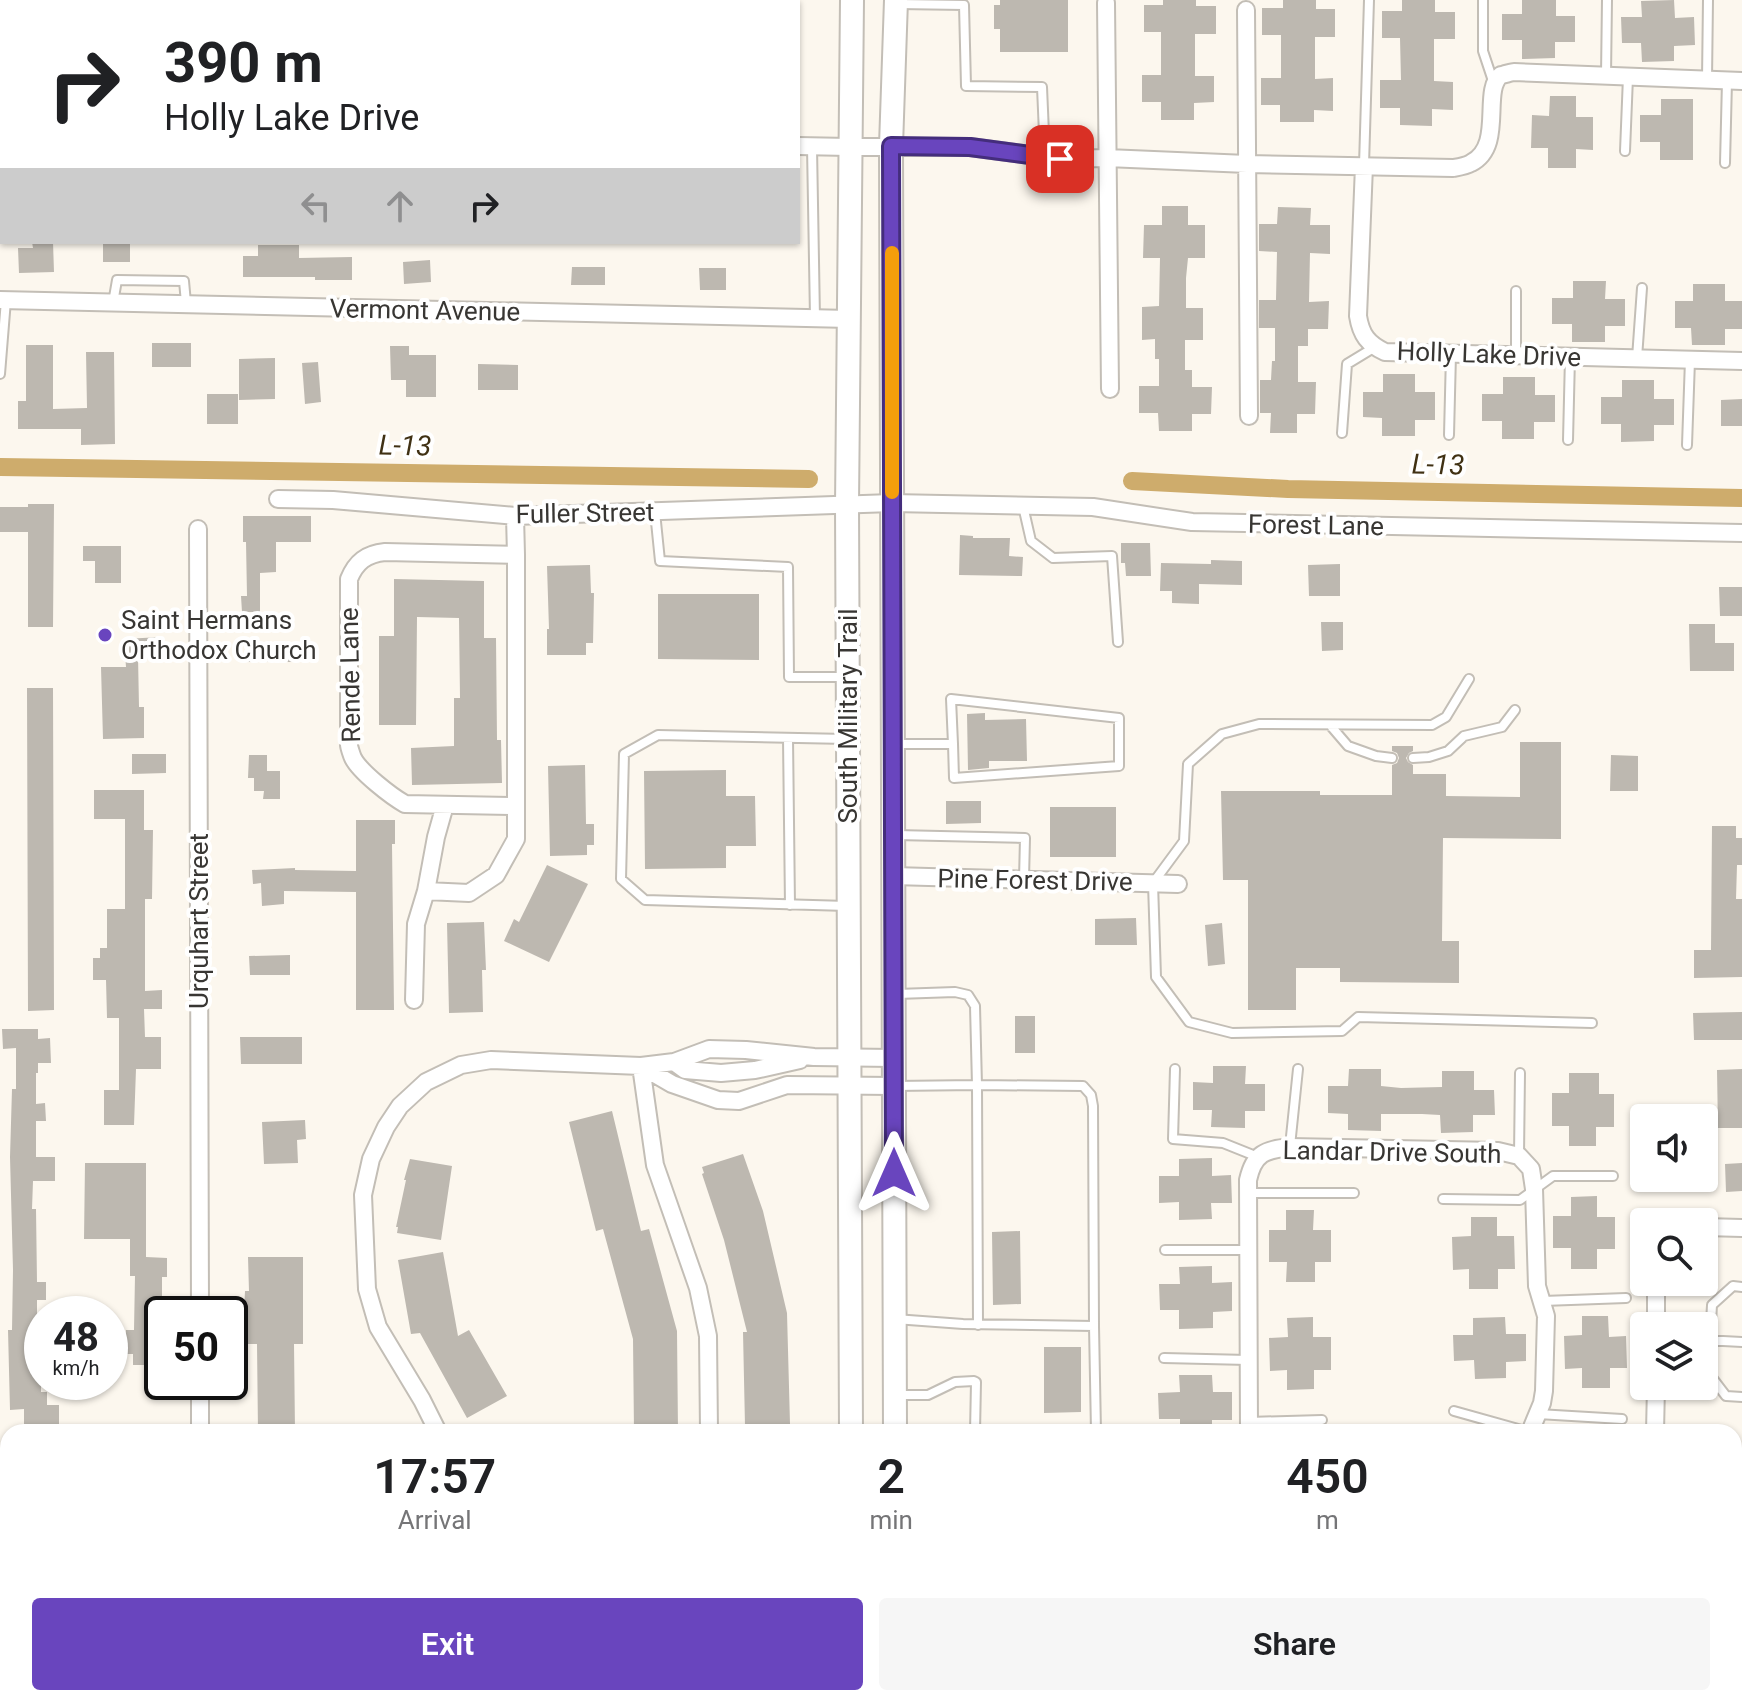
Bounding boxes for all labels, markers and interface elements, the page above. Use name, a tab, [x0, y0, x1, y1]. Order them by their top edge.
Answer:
text: 390 m	[164, 30, 323, 96]
icon: right	[32, 32, 136, 136]
text: Holly Lake Drive	[164, 97, 419, 139]
pin	[1026, 125, 1094, 193]
icon: arrive	[1038, 137, 1082, 181]
icon: left	[294, 184, 338, 228]
icon: ahead	[378, 184, 422, 228]
icon: right	[462, 184, 506, 228]
street label: Vermont Avenue	[329, 293, 521, 327]
street label: Holly Lake Drive	[1396, 336, 1582, 372]
water label: L-13	[378, 429, 432, 462]
water label: L-13	[1411, 448, 1465, 481]
street label: Fuller Street	[515, 497, 655, 529]
street label: Forest Lane	[1248, 509, 1384, 541]
place label: Saint Hermans Orthodox Church	[121, 605, 317, 665]
street label: Rende Lane	[334, 607, 366, 743]
street label: South Military Trail	[833, 608, 863, 824]
marker: Saint Hermans Orthodox Church	[96, 626, 114, 644]
street label: Urquhart Street	[184, 833, 214, 1009]
street label: Pine Forest Drive	[937, 863, 1133, 897]
map controls	[1630, 1104, 1718, 1400]
button: sound	[1630, 1104, 1718, 1192]
position arrow	[852, 1131, 936, 1215]
street label: Landar Drive South	[1282, 1135, 1502, 1169]
button: search	[1630, 1208, 1718, 1296]
speed limit sign: 50	[144, 1296, 248, 1400]
button: layers	[1630, 1312, 1718, 1400]
text: 48	[53, 1314, 99, 1361]
text: km/h	[53, 1356, 99, 1380]
text: 17:57	[373, 1448, 496, 1505]
text: 2	[878, 1448, 905, 1505]
text: 450	[1286, 1448, 1369, 1505]
text: Arrival	[398, 1505, 472, 1535]
text: min	[869, 1505, 913, 1535]
text: m	[1316, 1505, 1339, 1535]
button: Exit	[32, 1598, 863, 1690]
button: Share	[879, 1598, 1710, 1690]

